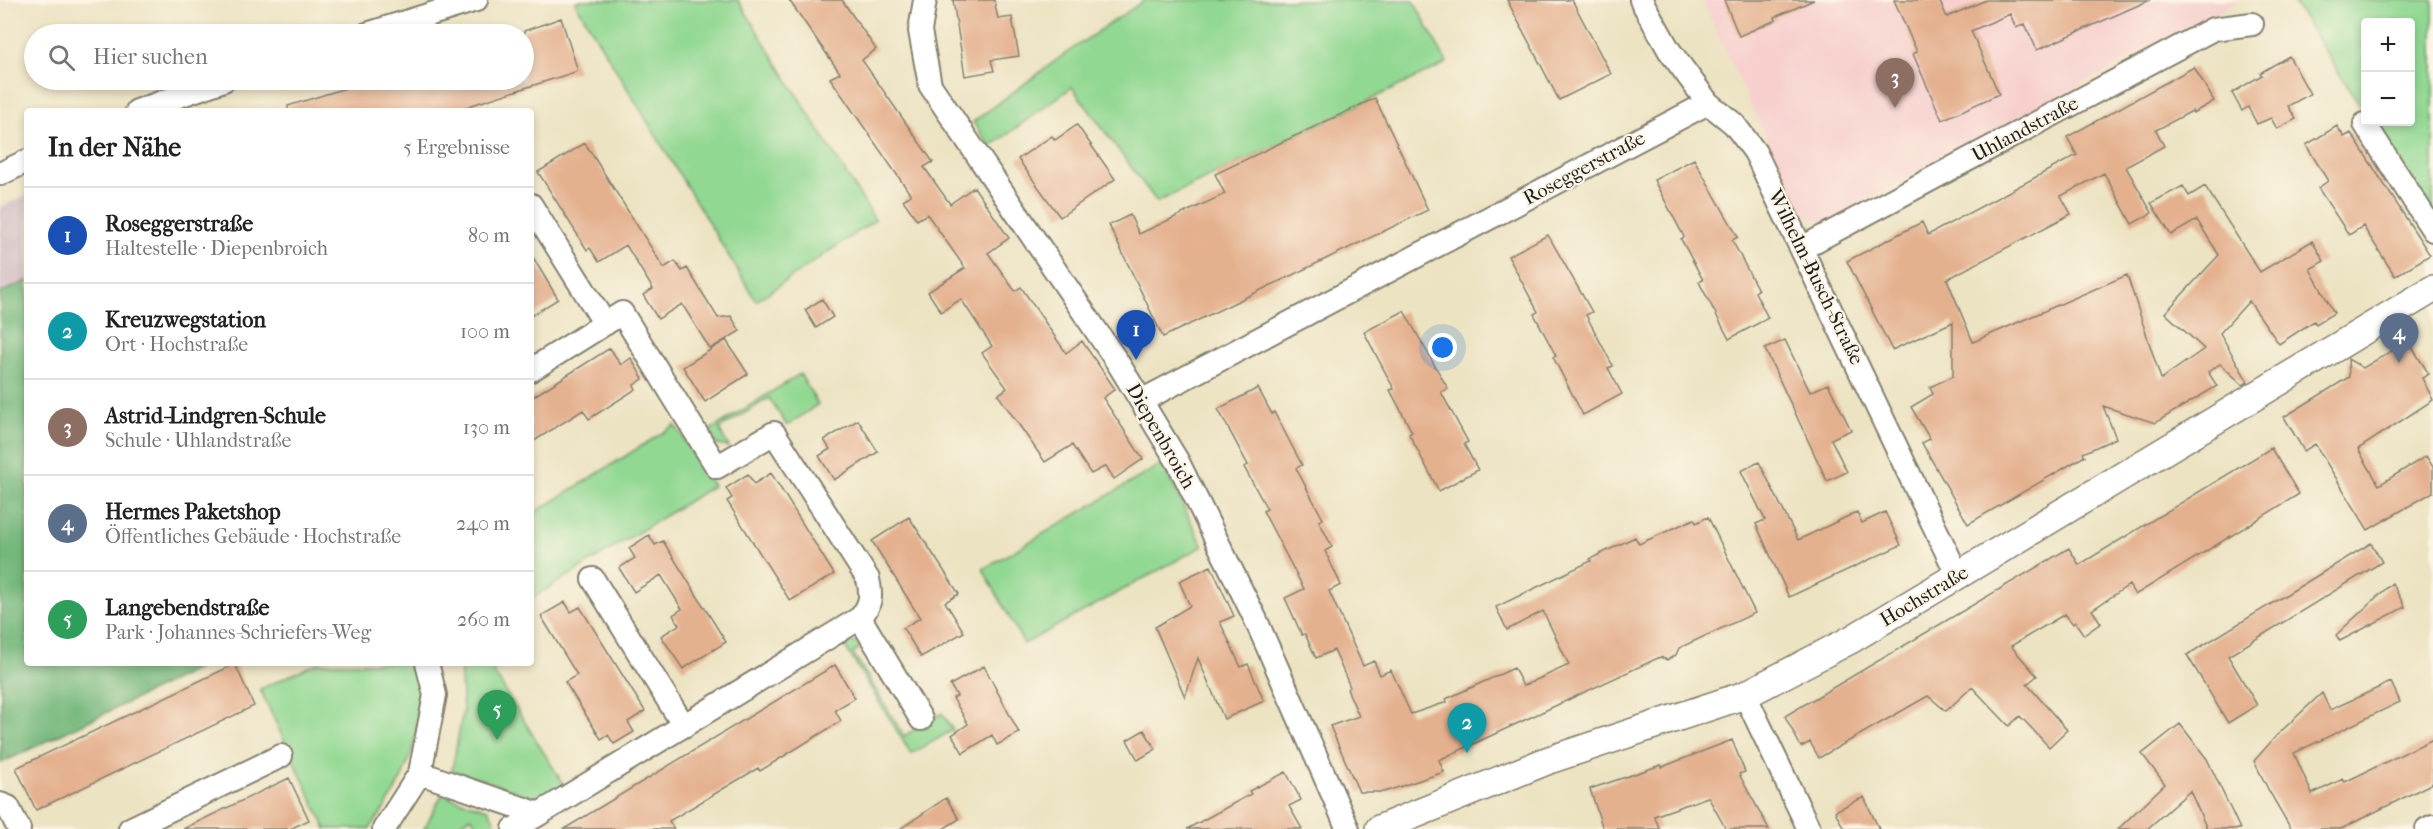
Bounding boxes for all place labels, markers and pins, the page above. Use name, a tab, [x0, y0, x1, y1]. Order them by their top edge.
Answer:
pin: 3	[1876, 58, 1914, 108]
pin: 1	[1116, 310, 1156, 360]
pin: 4	[2380, 314, 2418, 363]
pin: 5	[478, 690, 516, 740]
pin: 2	[1448, 704, 1486, 753]

